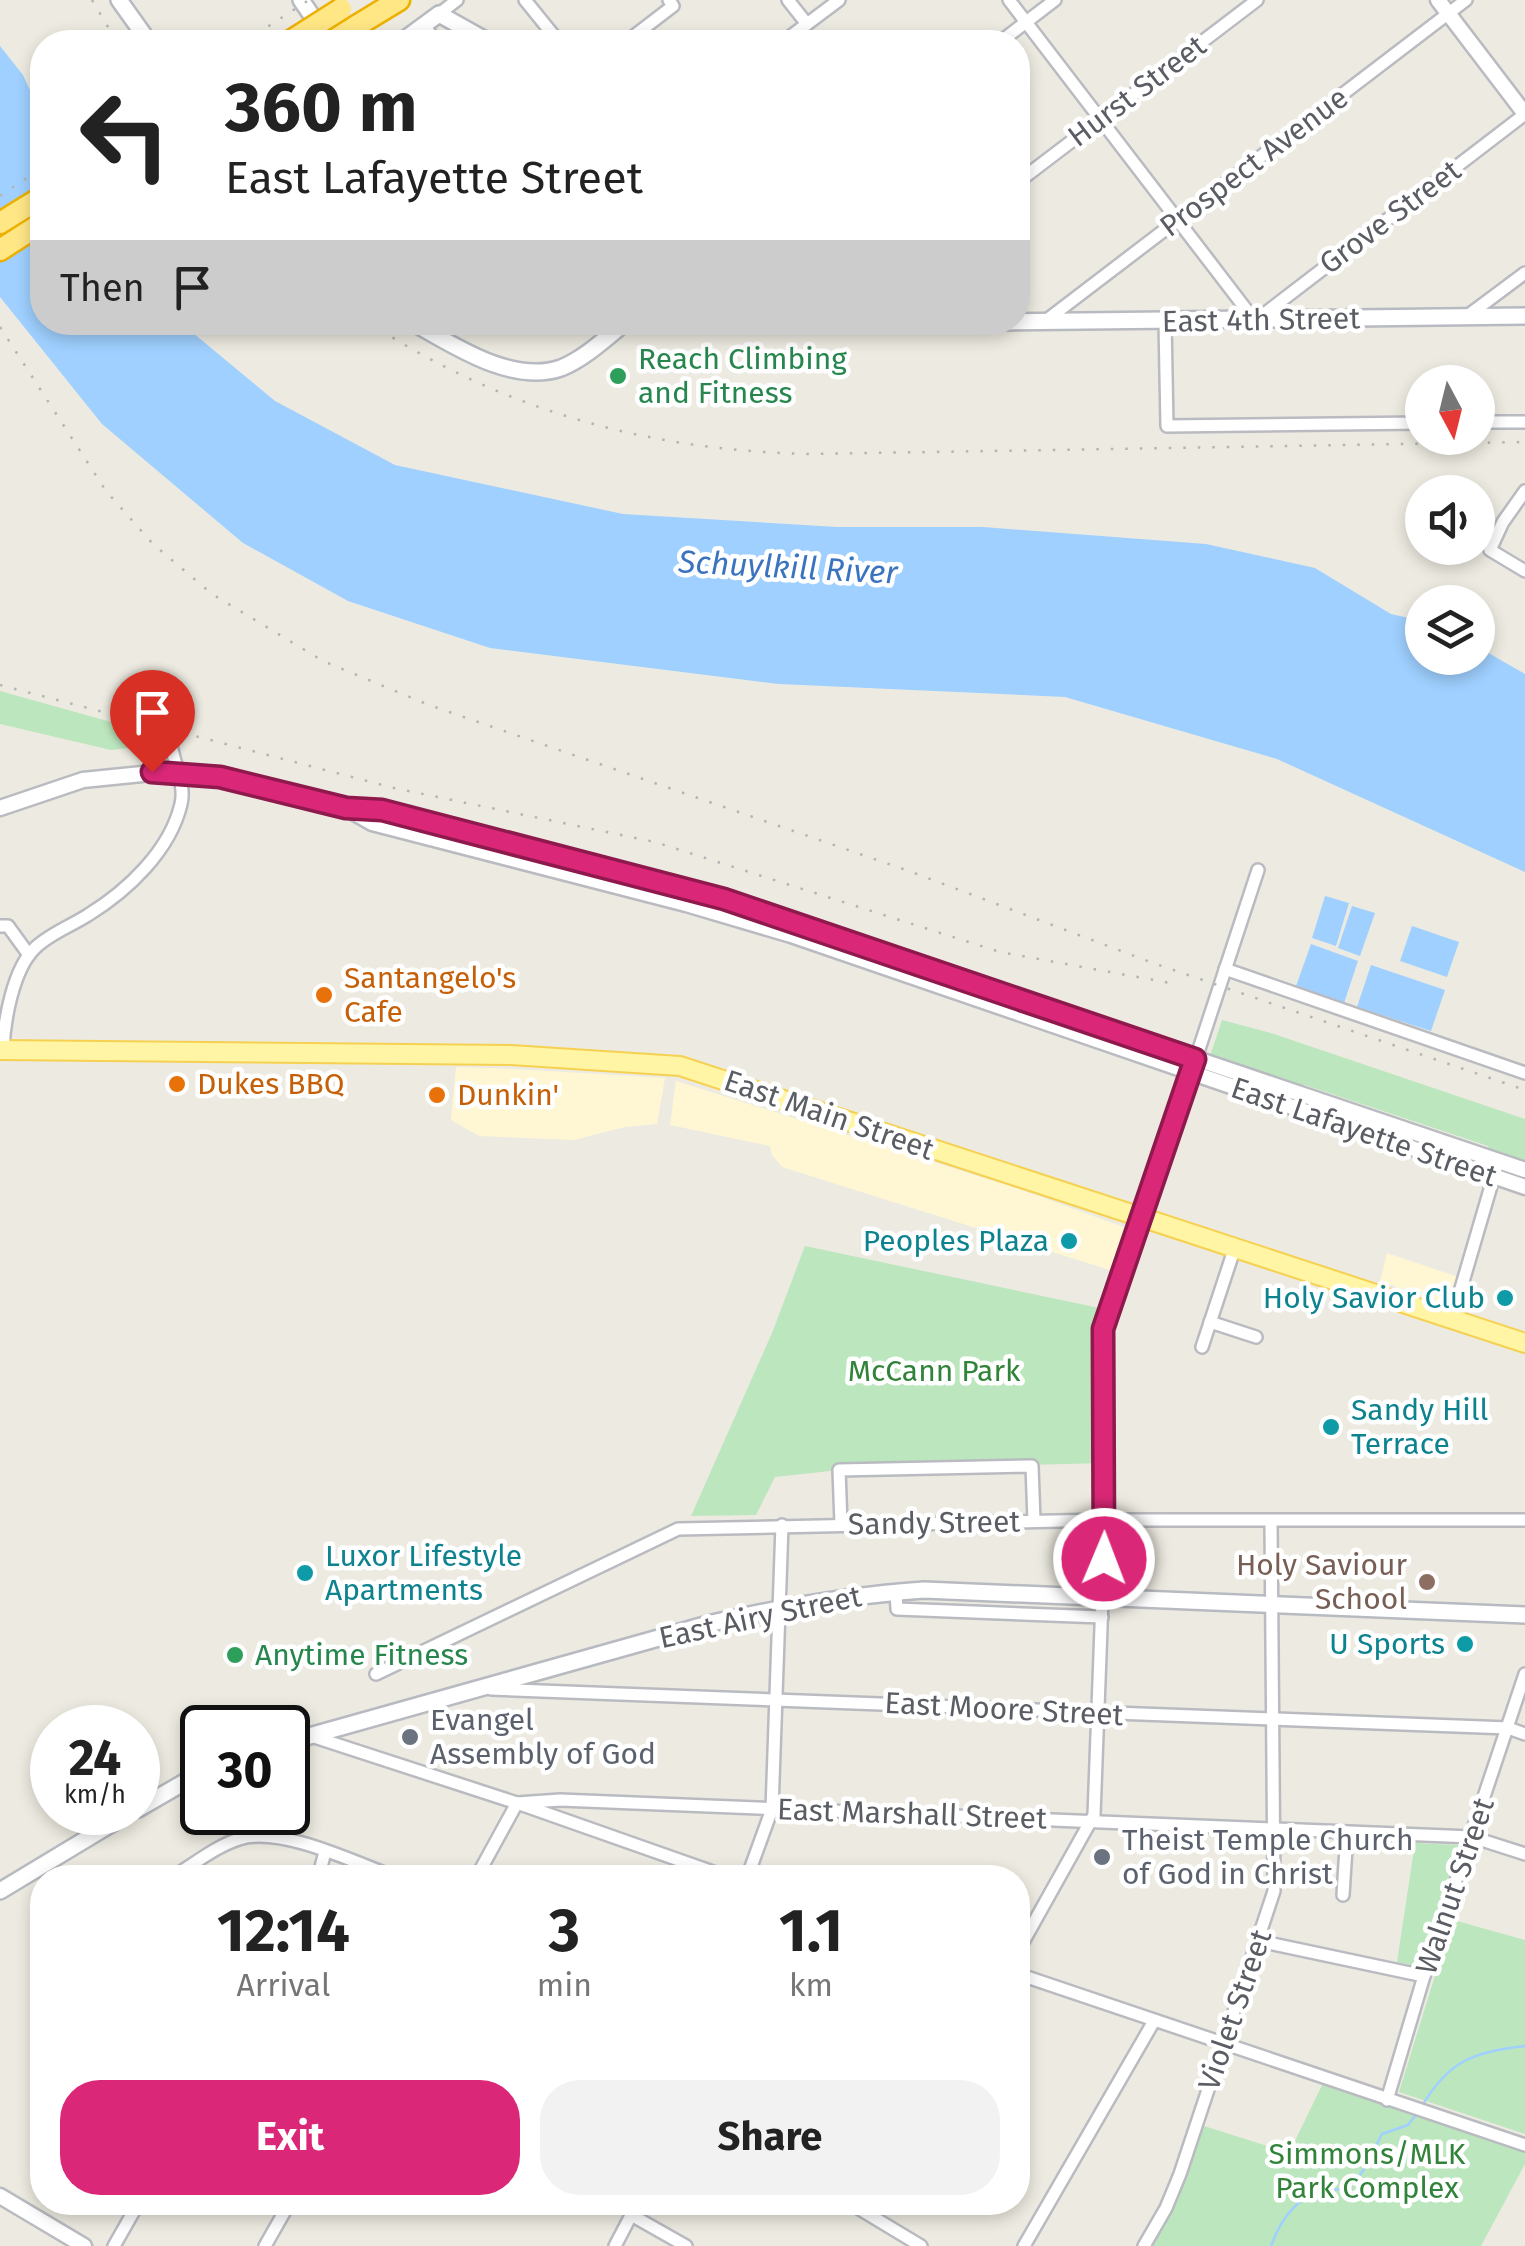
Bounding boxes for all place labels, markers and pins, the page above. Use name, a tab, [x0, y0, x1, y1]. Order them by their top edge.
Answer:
place label: Reach Climbing and Fitness	[638, 341, 847, 411]
marker: Reach Climbing and Fitness	[607, 365, 629, 387]
pin	[110, 670, 195, 773]
place label: Santangelo's Cafe	[344, 960, 516, 1030]
marker: Santangelo's Cafe	[313, 984, 335, 1006]
place label: Dukes BBQ	[197, 1066, 344, 1102]
marker: Dukes BBQ	[166, 1073, 188, 1095]
place label: Dunkin'	[457, 1077, 559, 1113]
marker: Dunkin'	[426, 1084, 448, 1106]
place label: Peoples Plaza	[863, 1223, 1049, 1259]
marker: Peoples Plaza	[1058, 1230, 1080, 1252]
place label: Holy Savior Club	[1263, 1280, 1485, 1316]
marker: Holy Savior Club	[1494, 1287, 1516, 1309]
place label: Sandy Hill Terrace	[1351, 1392, 1489, 1462]
marker: Sandy Hill Terrace	[1320, 1416, 1342, 1438]
place label: Luxor Lifestyle Apartments	[325, 1538, 522, 1608]
place label: Holy Saviour School	[1236, 1547, 1407, 1617]
marker: Luxor Lifestyle Apartments	[294, 1562, 316, 1584]
marker: Holy Saviour School	[1416, 1571, 1438, 1593]
place label: U Sports	[1329, 1626, 1445, 1662]
marker: U Sports	[1454, 1633, 1476, 1655]
place label: Anytime Fitness	[255, 1637, 468, 1673]
marker: Anytime Fitness	[224, 1644, 246, 1666]
place label: Evangel Assembly of God	[430, 1702, 656, 1772]
marker: Evangel Assembly of God	[399, 1726, 421, 1748]
place label: Theist Temple Church of God in Christ	[1122, 1822, 1414, 1892]
marker: Theist Temple Church of God in Christ	[1091, 1846, 1113, 1868]

